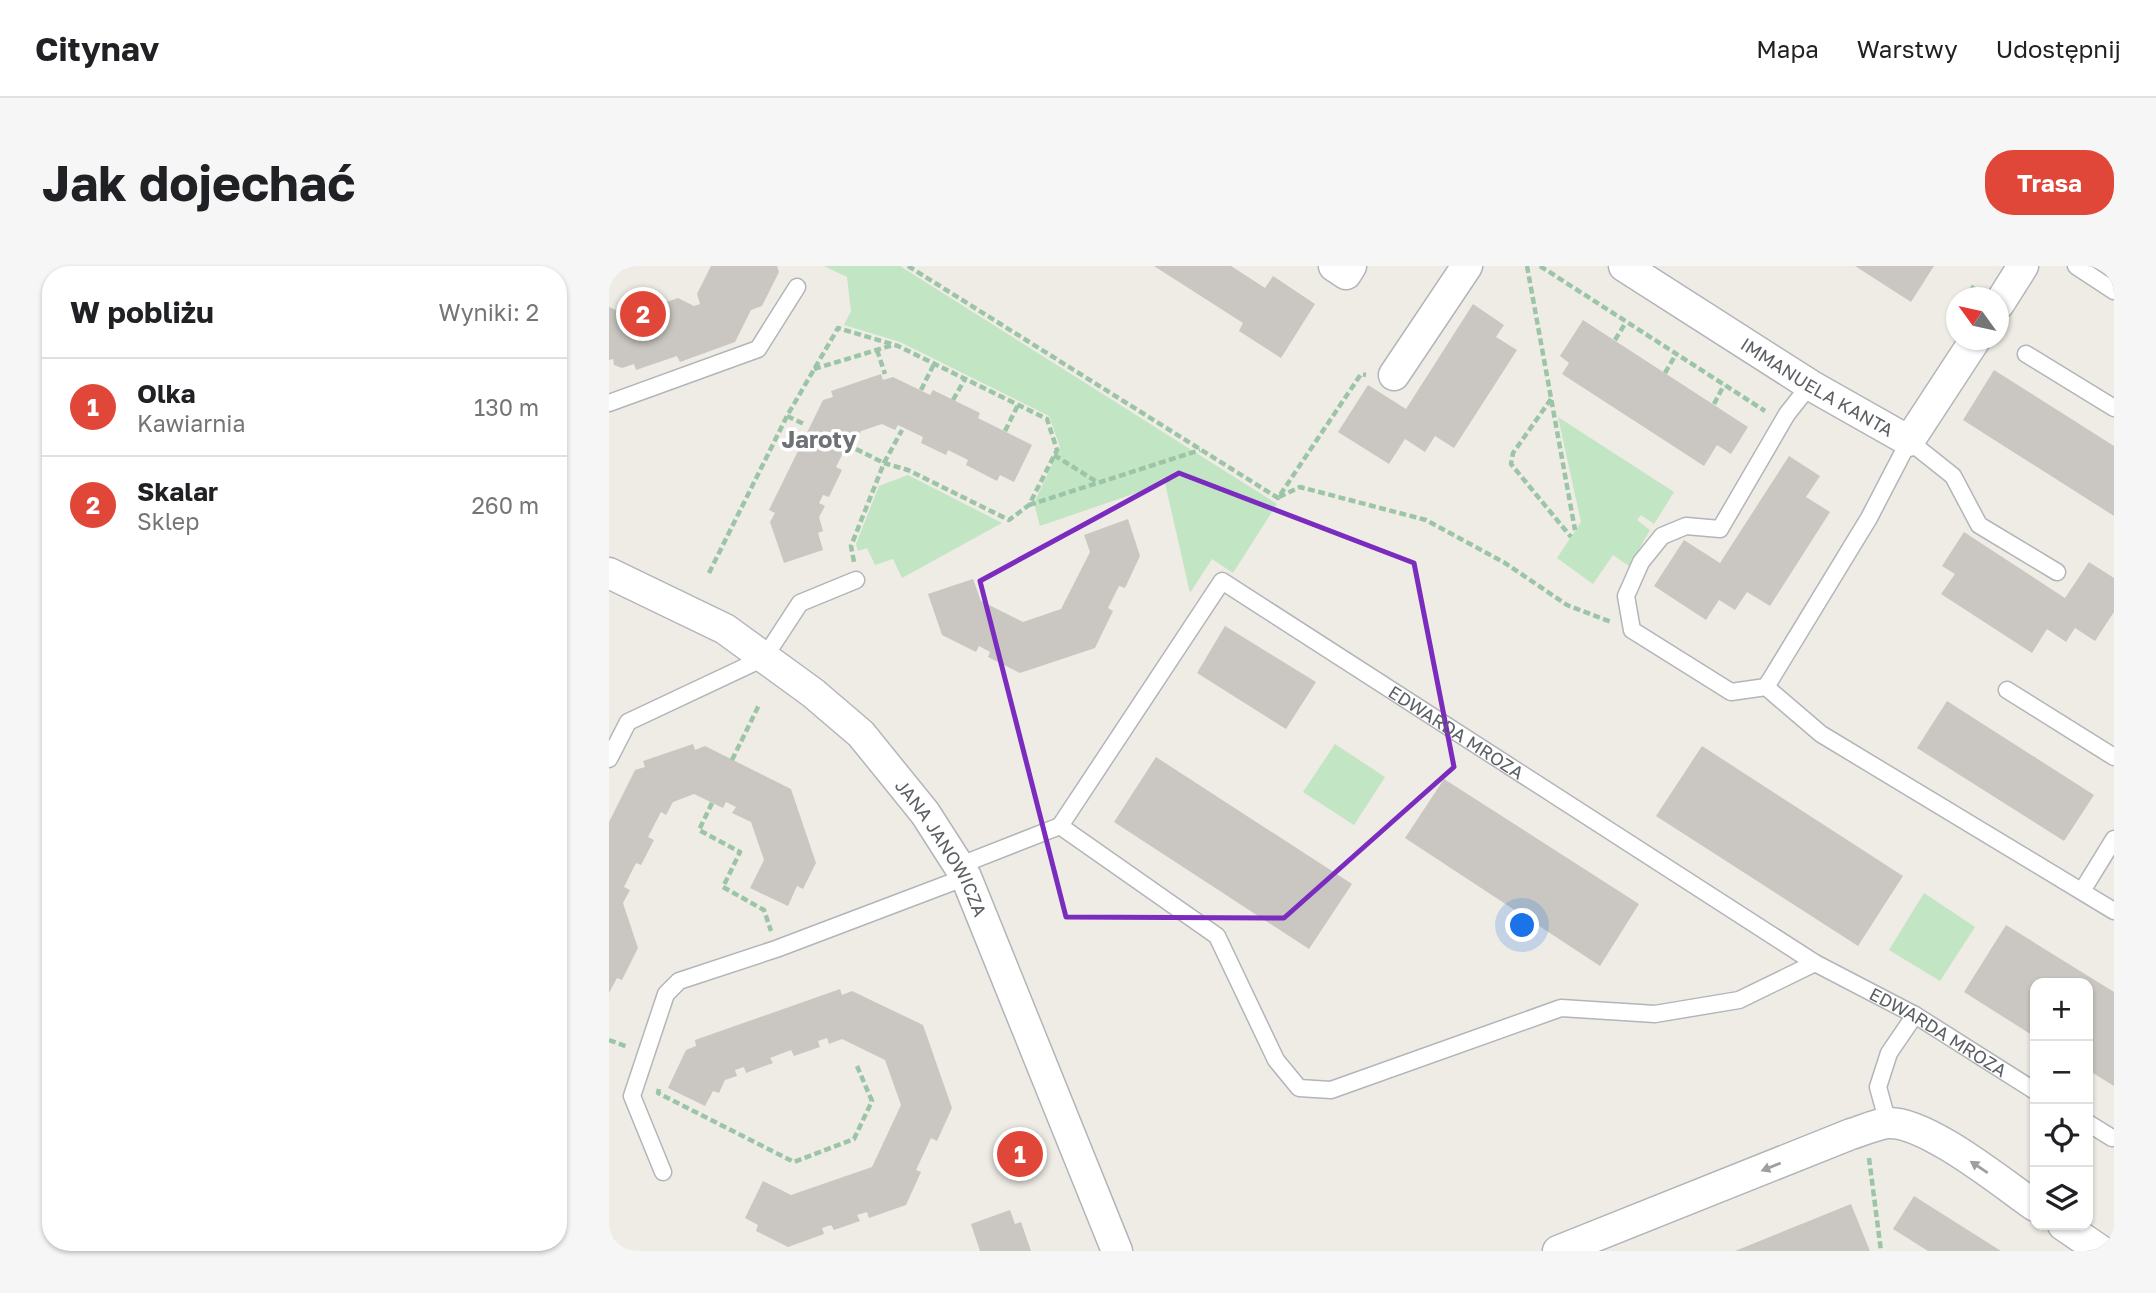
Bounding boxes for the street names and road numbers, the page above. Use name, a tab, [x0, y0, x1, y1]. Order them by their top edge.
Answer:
street label: IMMANUELA KANTA	[1737, 333, 1897, 441]
street label: EDWARDA MROZA	[1385, 680, 1528, 784]
street label: JANA JANOWICZA	[891, 775, 992, 920]
street label: EDWARDA MROZA	[1866, 982, 2011, 1081]

